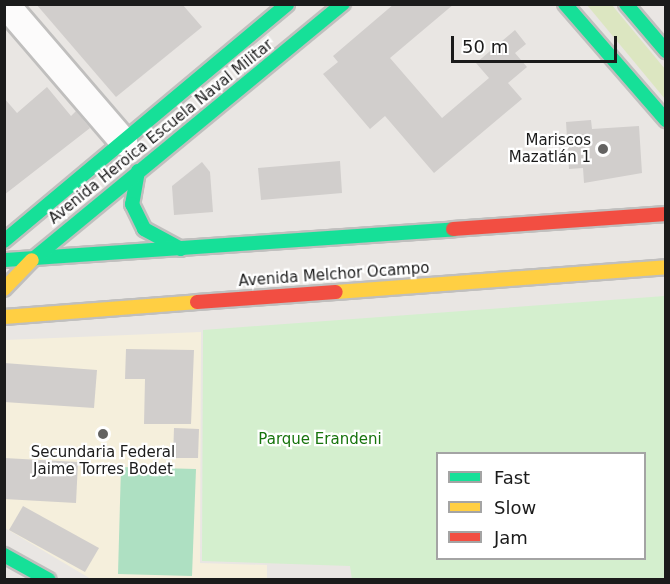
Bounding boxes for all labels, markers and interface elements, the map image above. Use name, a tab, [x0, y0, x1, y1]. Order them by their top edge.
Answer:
scale bar	[454, 24, 620, 62]
street label: Avenida Heroica Escuela Naval Militar	[45, 36, 277, 228]
text: 50 m	[462, 36, 508, 57]
place label: Mariscos Mazatlán 1	[509, 131, 591, 166]
marker: Mariscos Mazatlán 1	[596, 142, 610, 156]
street label: Avenida Melchor Ocampo	[238, 259, 430, 291]
marker: Secundaria Federal Jaime Torres Bodet	[96, 427, 110, 441]
park label: Parque Erandeni	[258, 431, 382, 449]
place label: Secundaria Federal Jaime Torres Bodet	[31, 443, 175, 478]
legend	[436, 452, 646, 560]
text: Fast	[494, 467, 530, 488]
text: Slow	[494, 497, 536, 518]
text: Jam	[494, 527, 528, 548]

